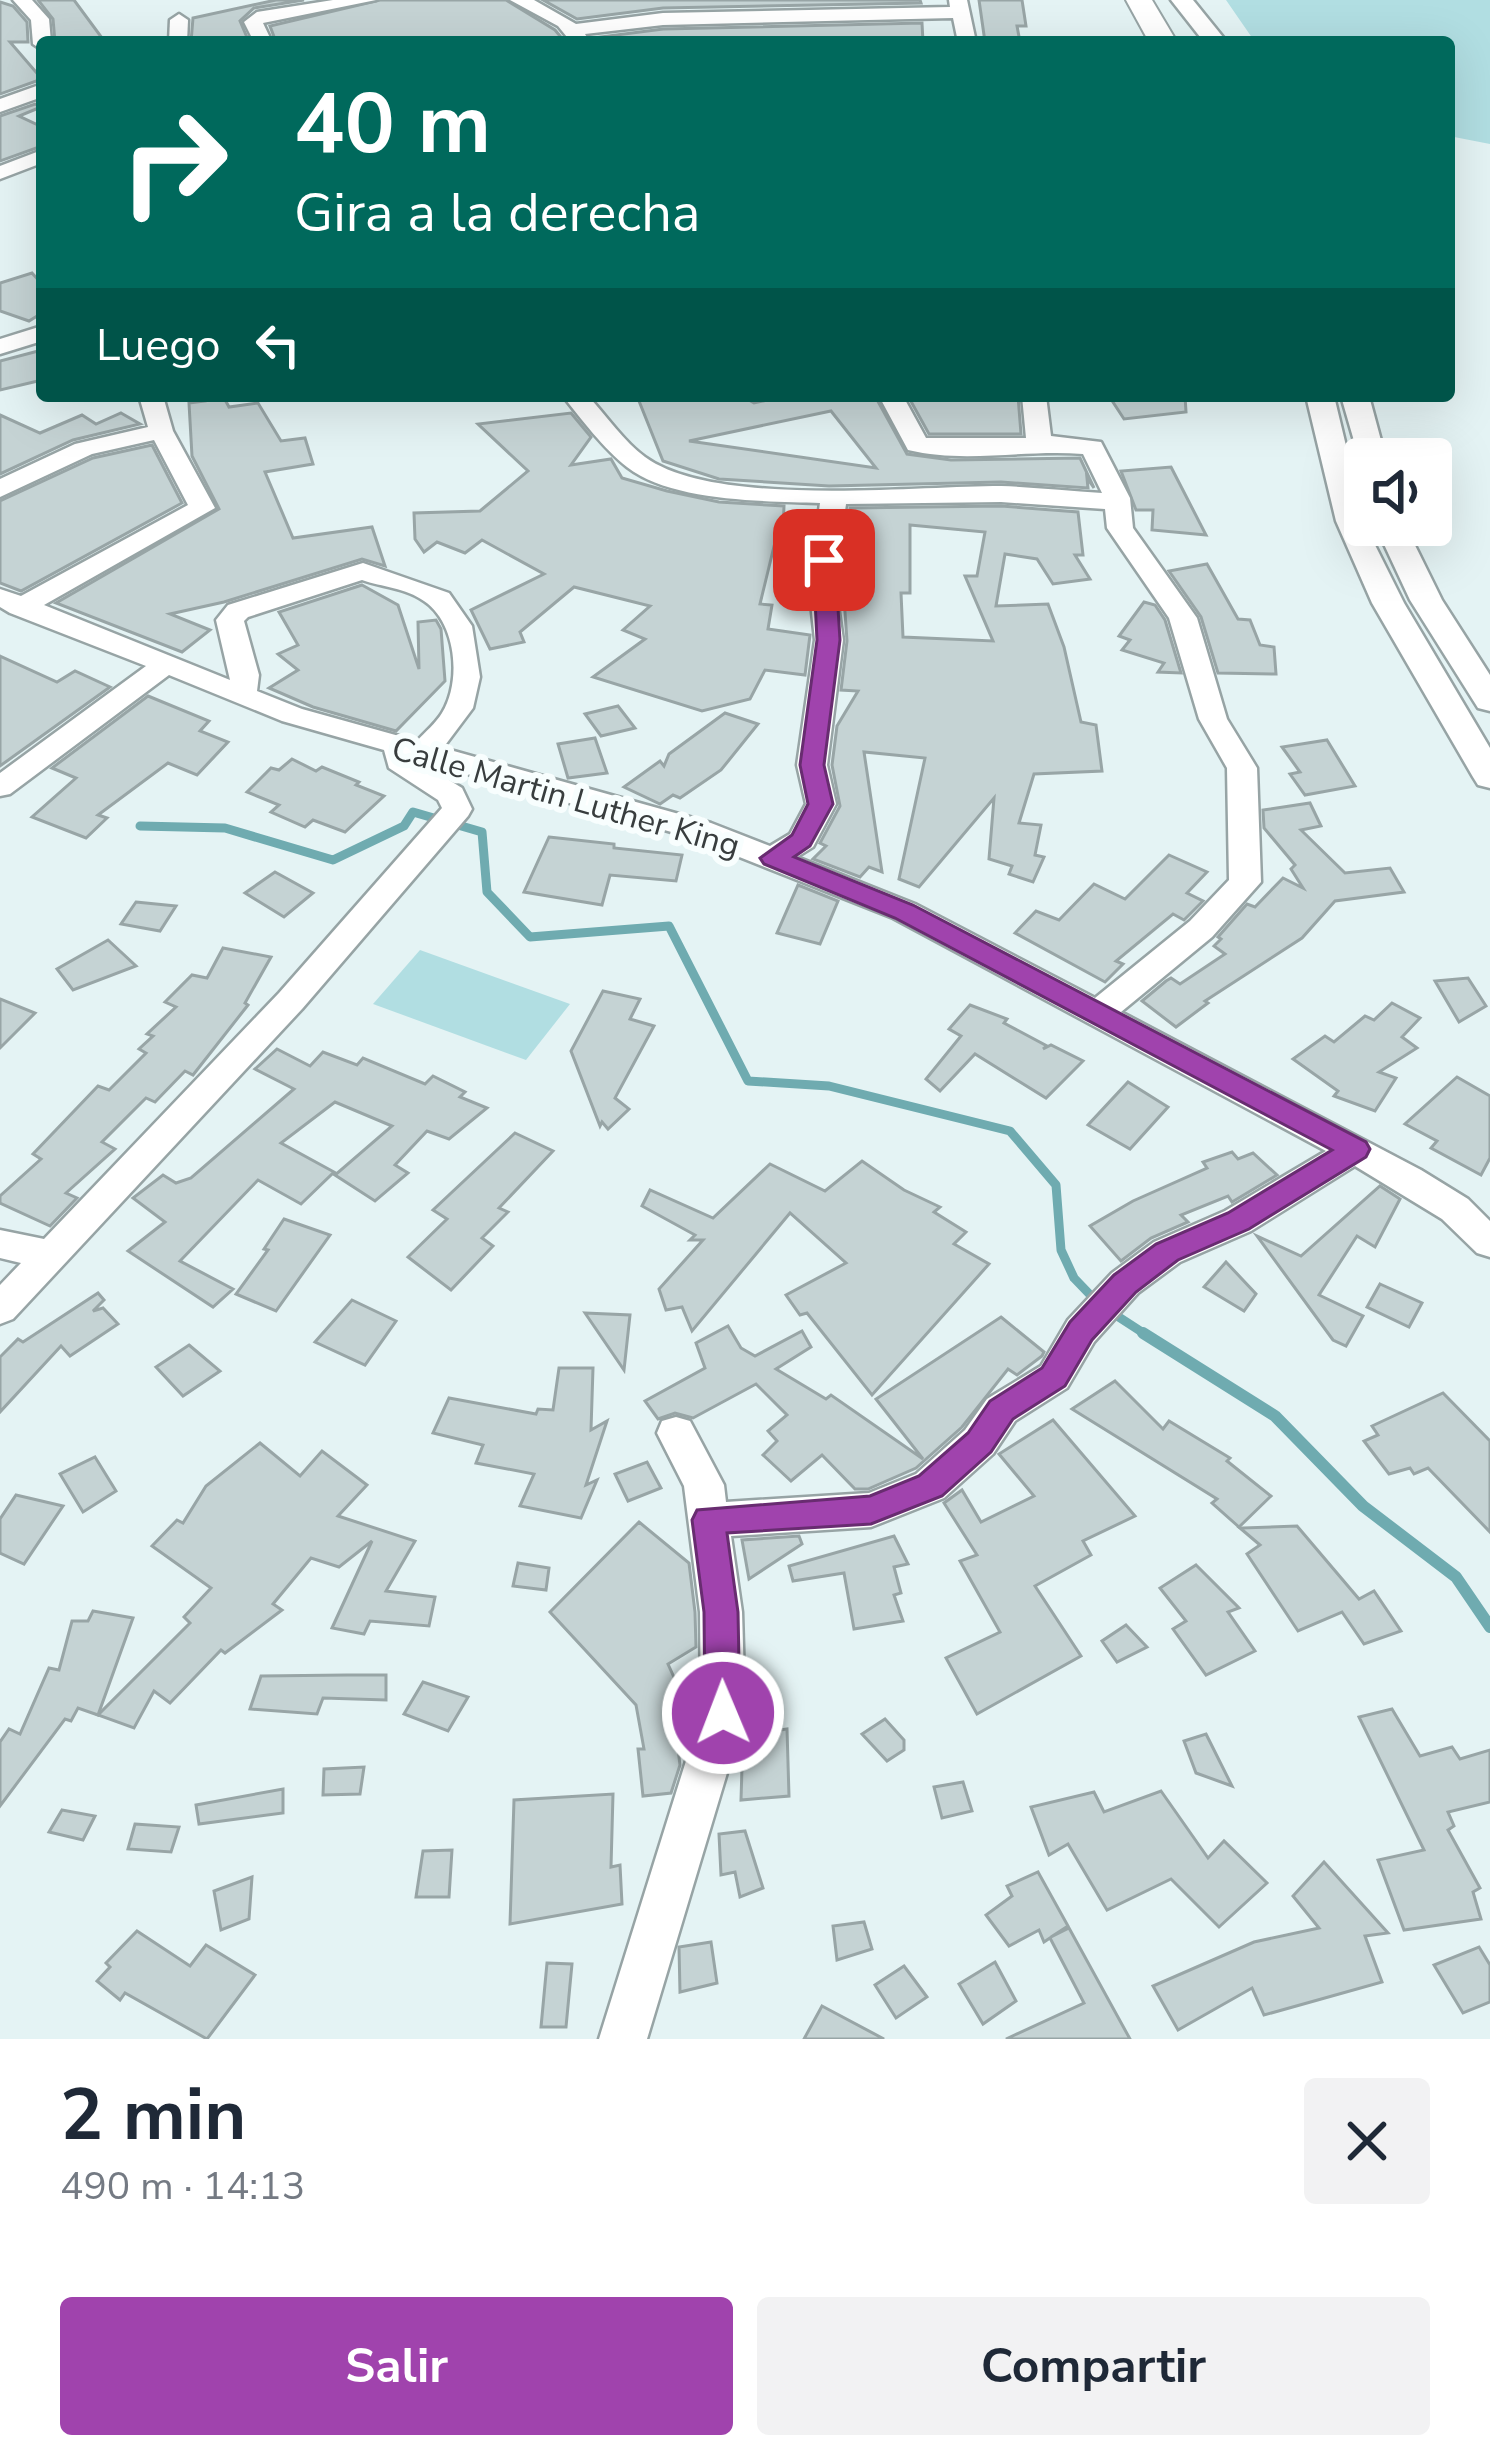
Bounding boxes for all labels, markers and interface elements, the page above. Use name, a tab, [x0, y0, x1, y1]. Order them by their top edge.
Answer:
text: 40 m	[294, 67, 491, 182]
icon: right	[96, 84, 252, 240]
text: Gira a la derecha	[294, 176, 701, 250]
icon: left	[245, 312, 311, 378]
text: Luego	[96, 315, 221, 376]
map controls	[1344, 438, 1452, 546]
button: sound	[1344, 438, 1452, 546]
pin	[773, 509, 875, 611]
icon: arrive	[791, 527, 857, 593]
street label: Calle Martin Luther King	[386, 726, 745, 869]
position arrow	[660, 1650, 786, 1776]
text: 2 min	[60, 2066, 246, 2164]
button: close	[1304, 2078, 1430, 2204]
text: 490 m · 14:13	[60, 2160, 305, 2213]
button: Salir	[60, 2297, 733, 2435]
button: Compartir	[757, 2297, 1430, 2435]

